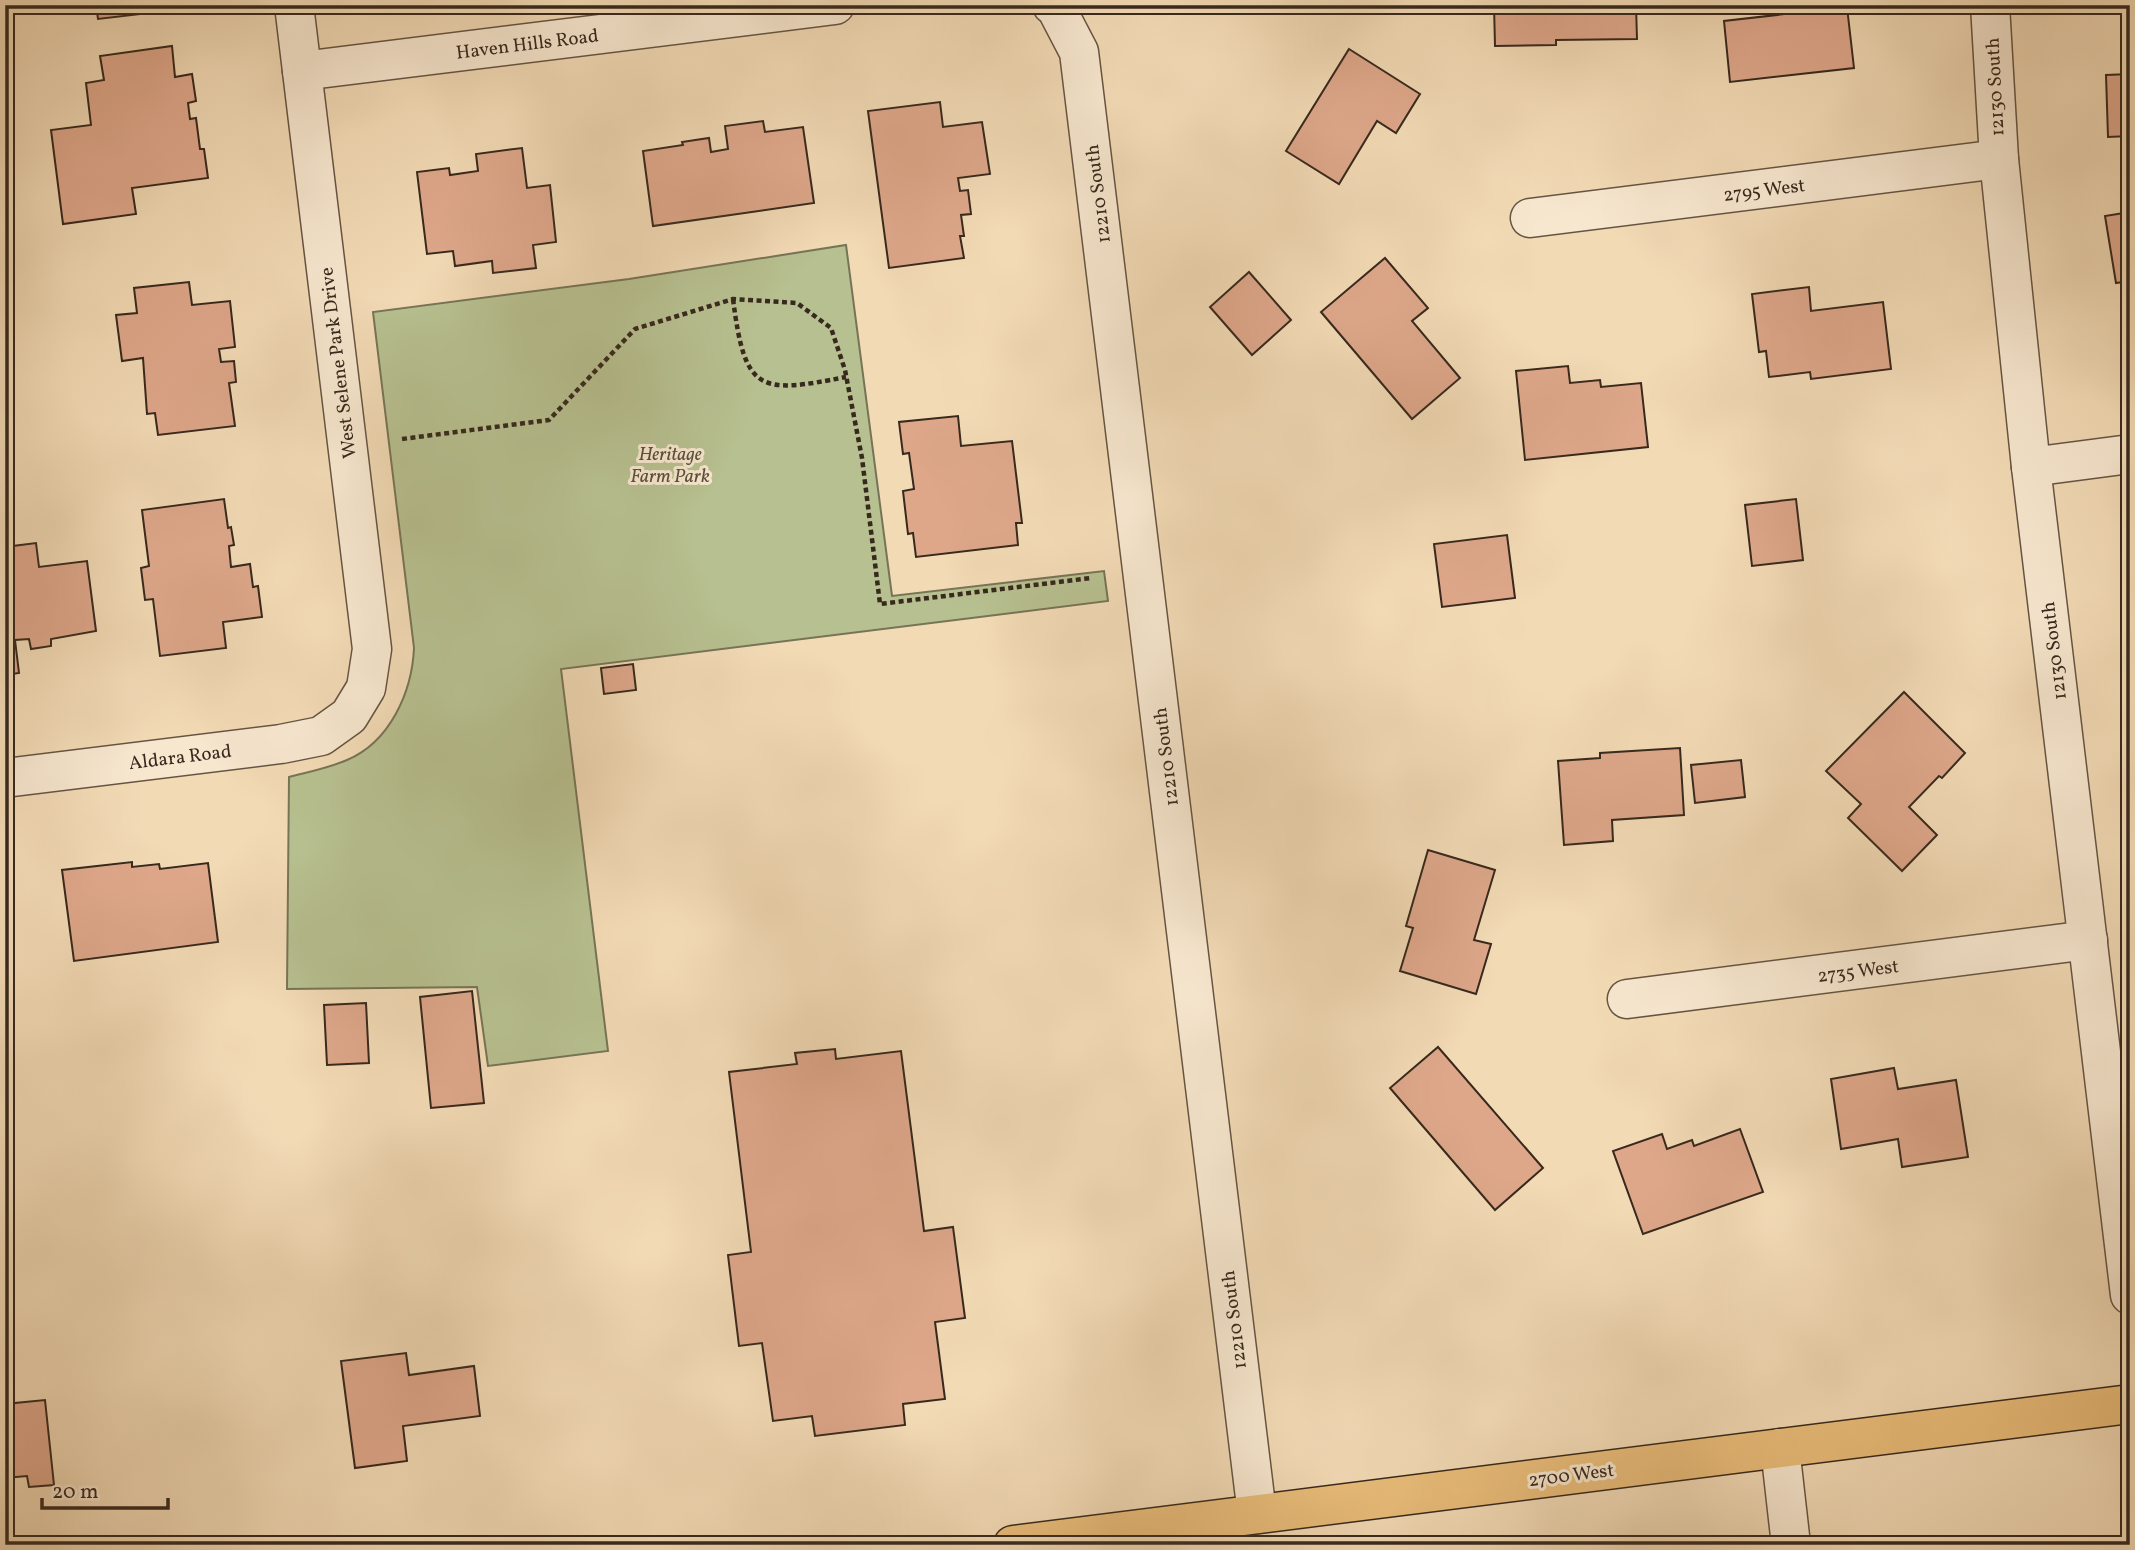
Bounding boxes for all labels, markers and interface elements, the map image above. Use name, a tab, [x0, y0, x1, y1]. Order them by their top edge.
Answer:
street label: Haven Hills Road	[454, 23, 600, 67]
street label: 12130 South	[1980, 37, 2012, 137]
street label: 12210 South	[1080, 143, 1118, 245]
street label: 2795 West	[1722, 173, 1807, 209]
street label: West Selene Park Drive	[314, 266, 364, 460]
park label: Heritage Farm Park	[630, 442, 710, 490]
street label: 12130 South	[2036, 600, 2074, 701]
street label: 12210 South	[1148, 706, 1186, 808]
street label: Aldara Road	[127, 739, 233, 777]
street label: 2735 West	[1816, 954, 1901, 990]
street label: 12210 South	[1216, 1269, 1254, 1371]
street label: 2700 West	[1527, 1458, 1616, 1494]
scale bar	[42, 1466, 168, 1510]
text: 20 m	[52, 1478, 98, 1507]

